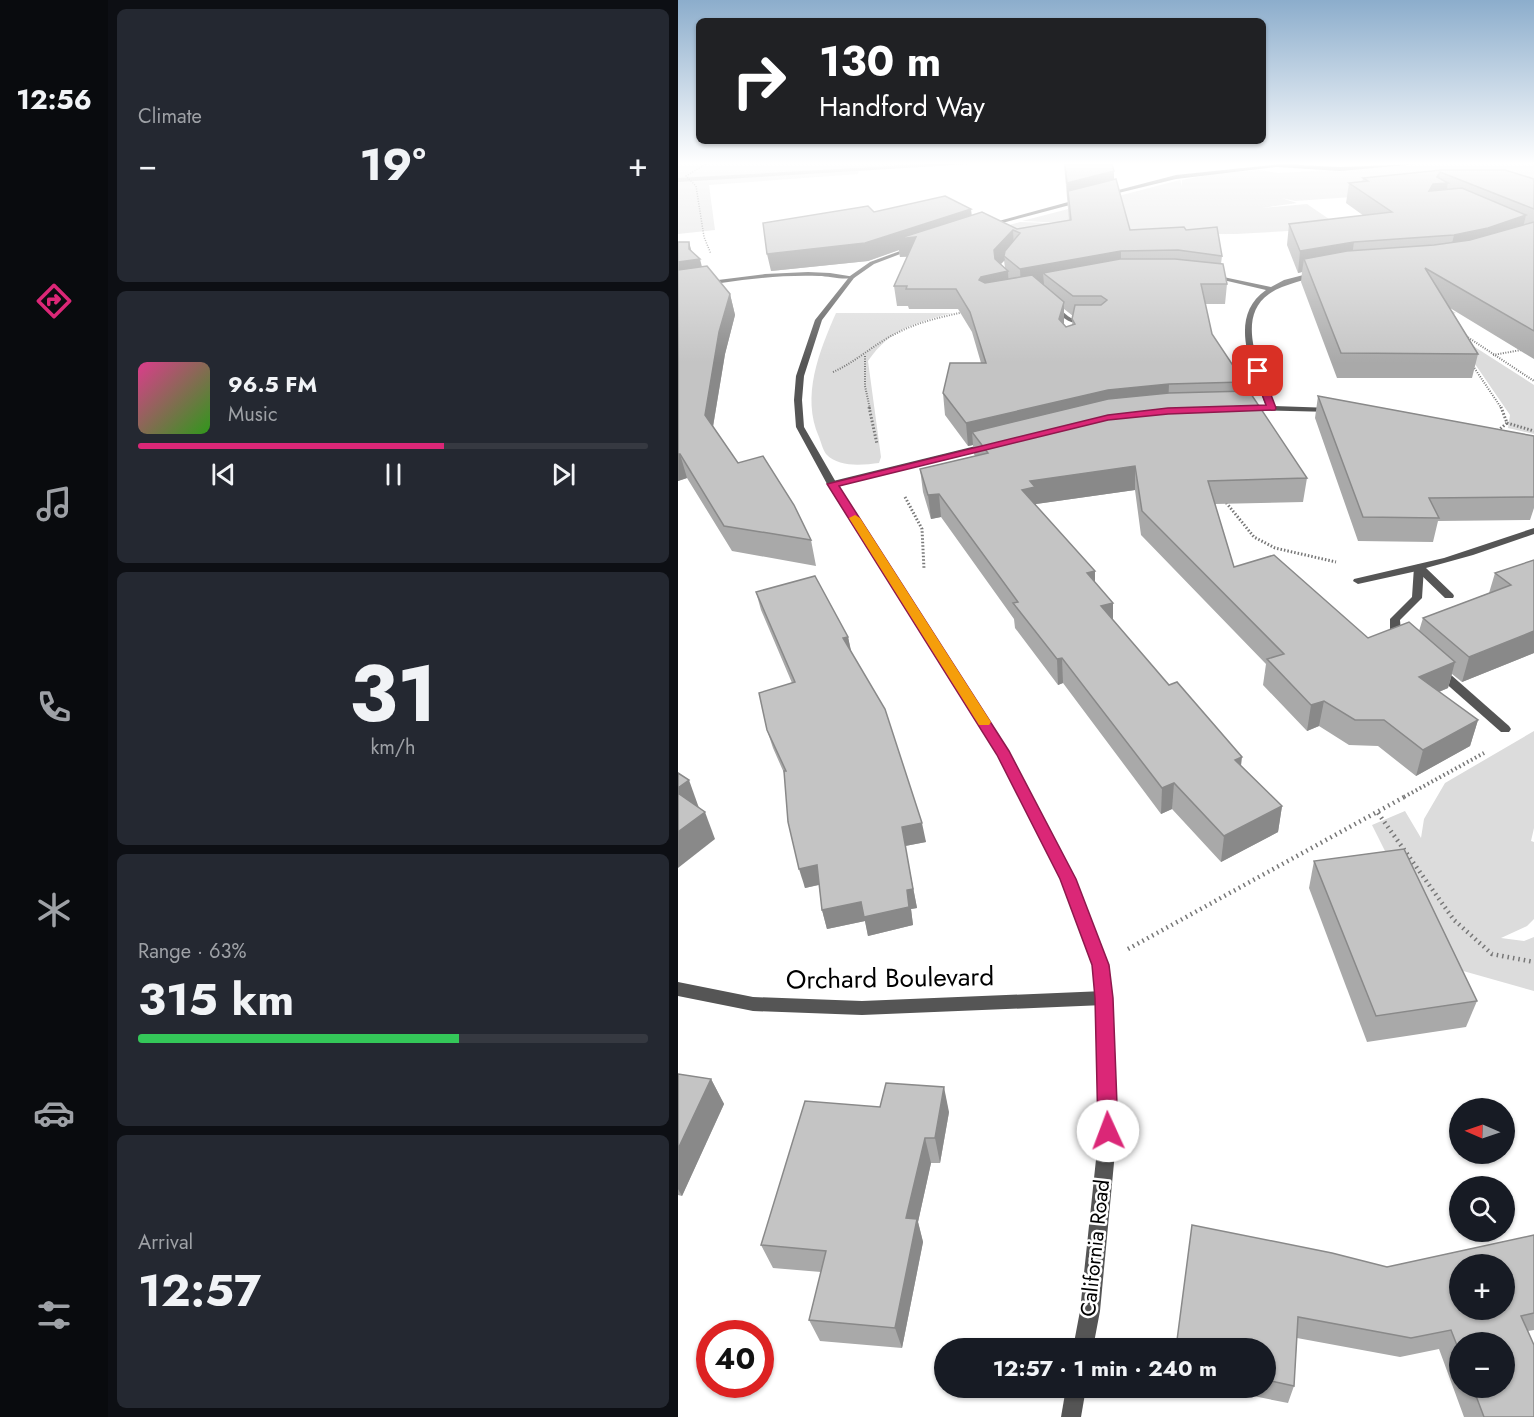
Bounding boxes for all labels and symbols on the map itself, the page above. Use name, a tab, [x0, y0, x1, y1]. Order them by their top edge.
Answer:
pin	[1232, 345, 1283, 396]
street label: Orchard Boulevard	[786, 957, 994, 999]
north arrow	[1449, 1098, 1515, 1164]
position arrow	[1076, 1099, 1140, 1163]
street label: California Road	[1073, 1178, 1117, 1318]
speed limit sign: 40	[696, 1320, 774, 1398]

